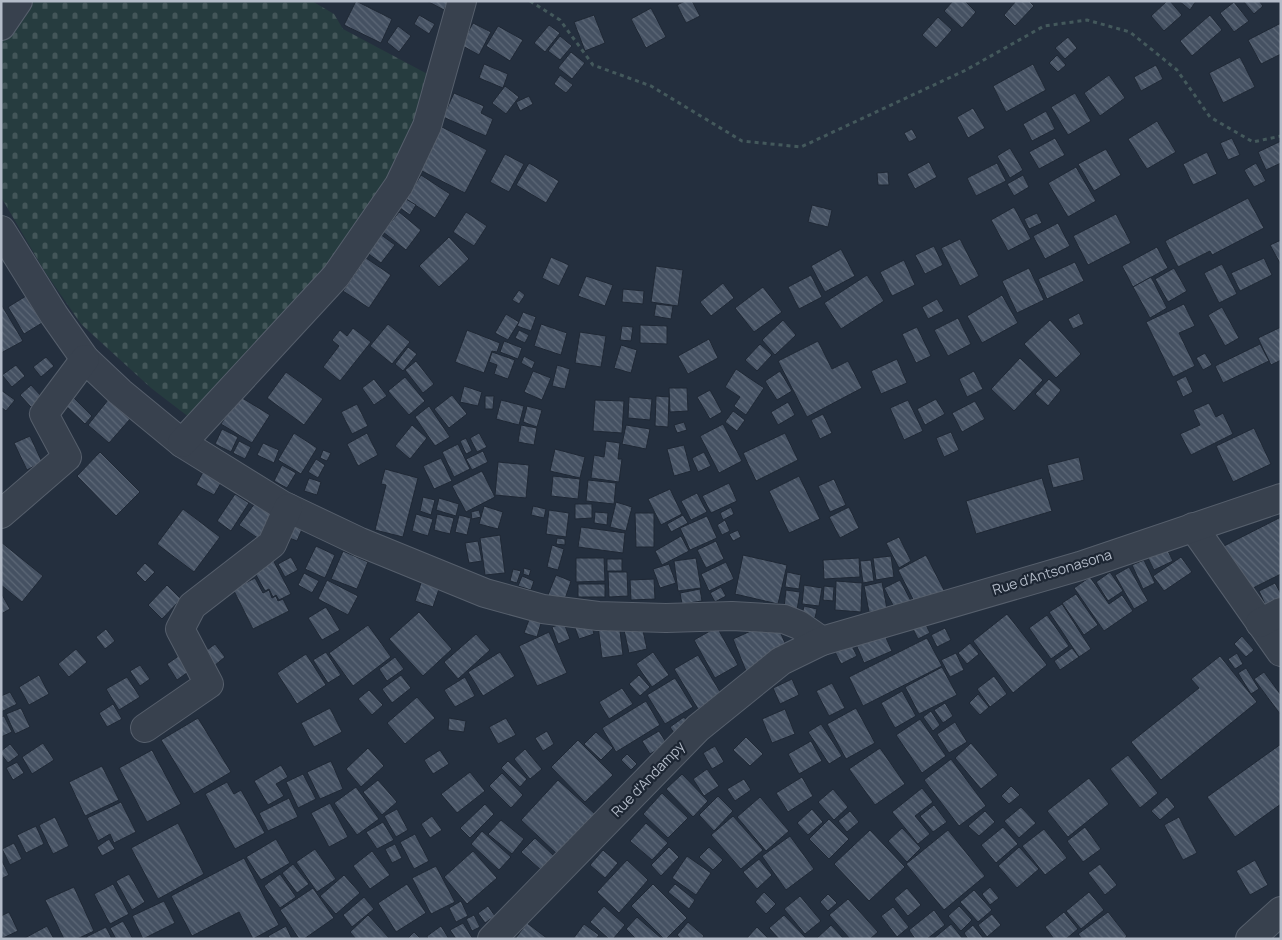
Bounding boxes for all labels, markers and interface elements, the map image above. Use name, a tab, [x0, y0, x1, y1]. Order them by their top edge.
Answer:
street label: Rue d'Antsonasona	[990, 544, 1114, 599]
street label: Rue d'Andampy	[607, 736, 689, 821]

